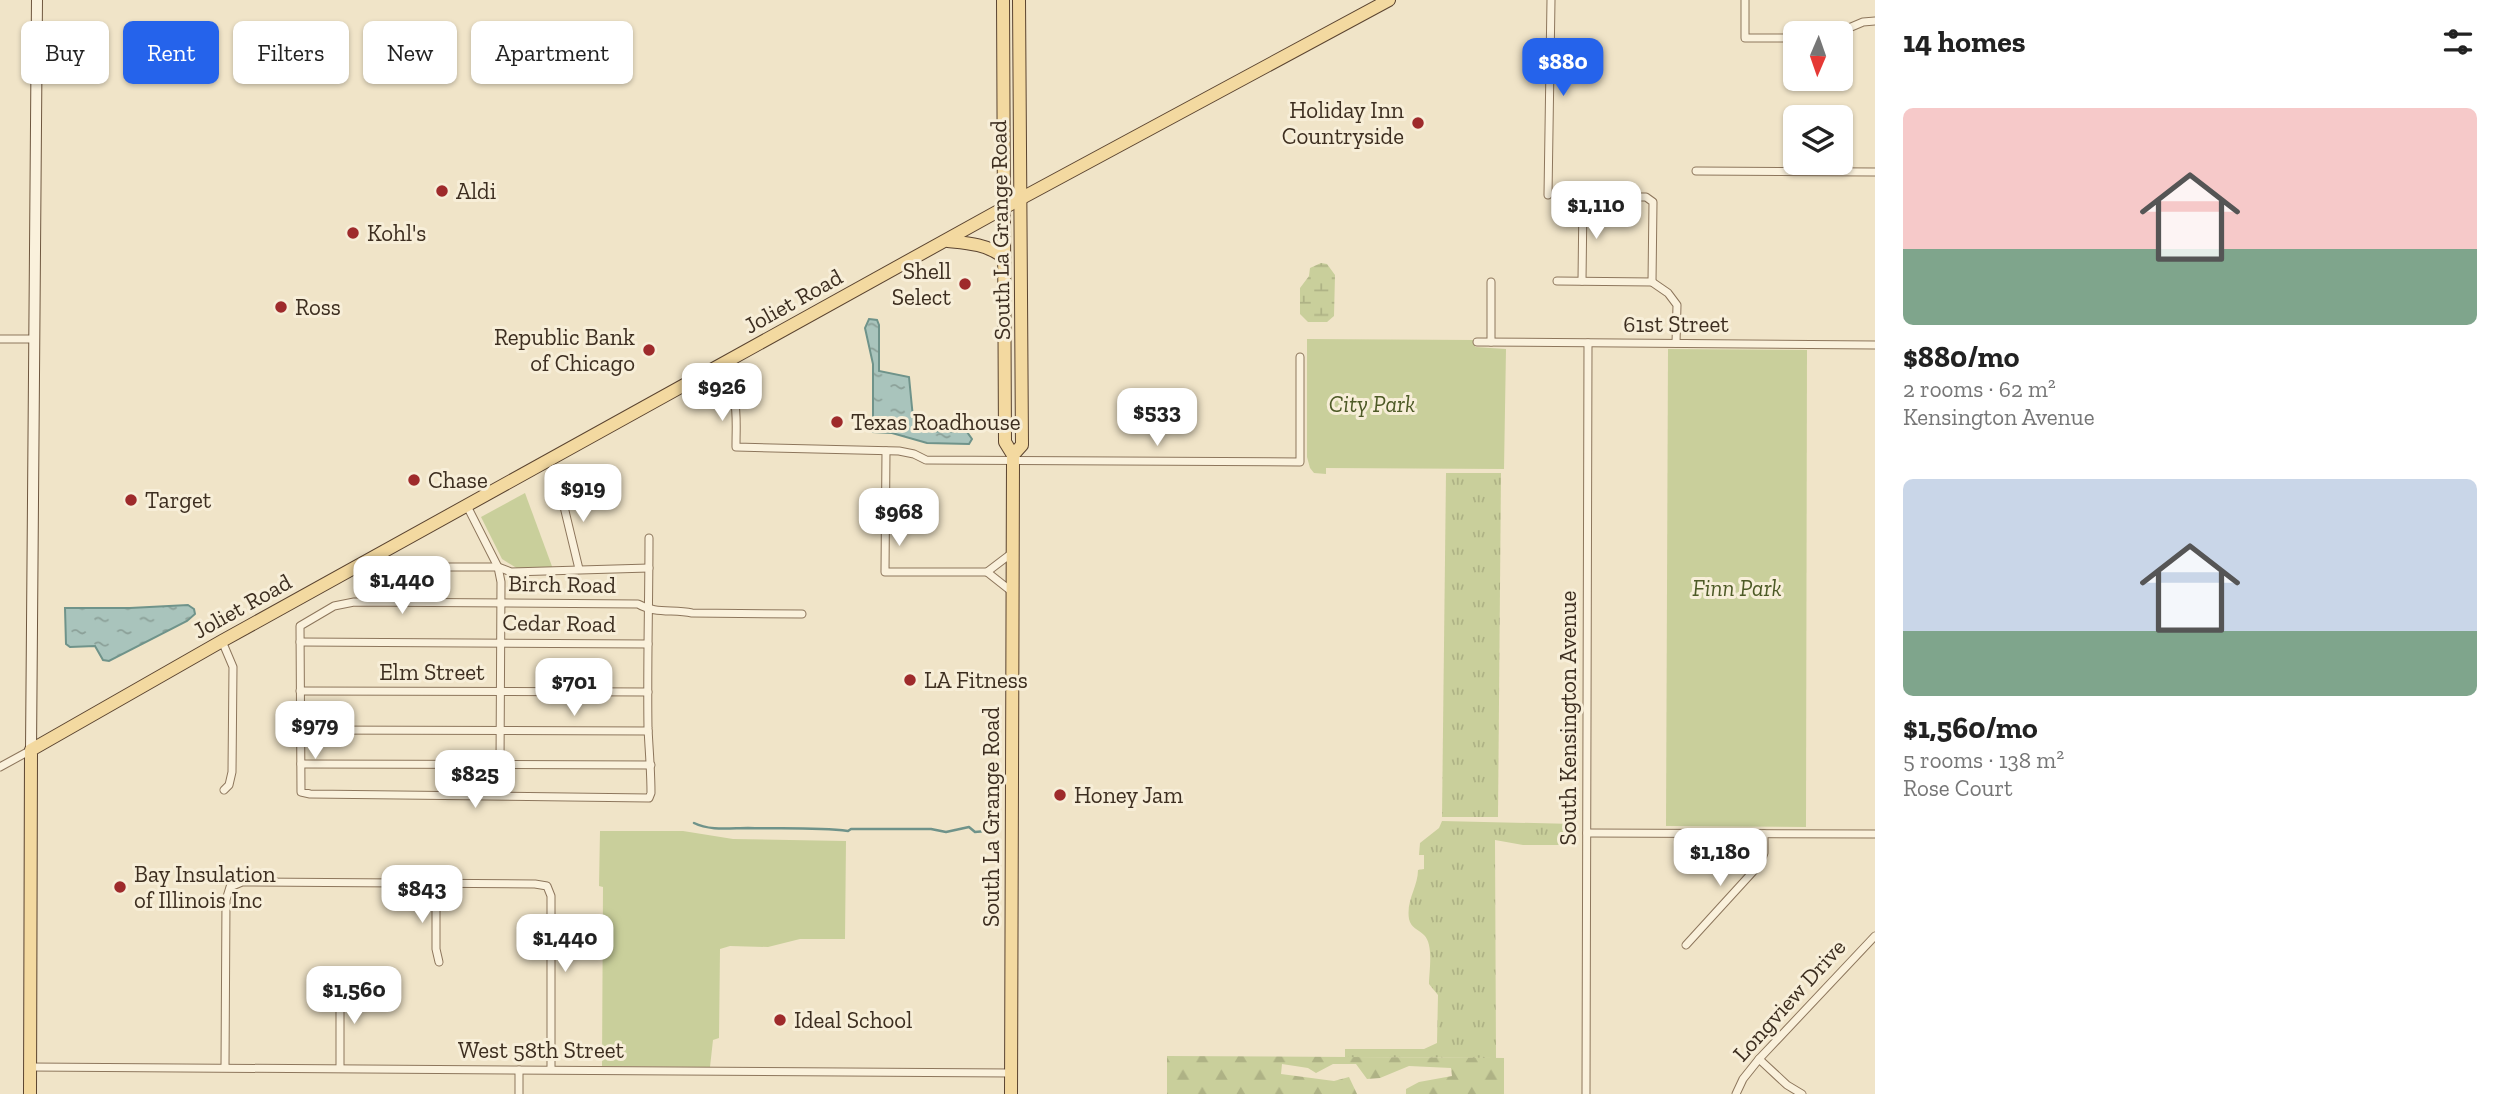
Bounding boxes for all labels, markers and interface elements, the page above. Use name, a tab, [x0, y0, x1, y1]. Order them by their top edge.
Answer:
chip: Buy	[21, 21, 109, 84]
chip: Rent	[123, 21, 219, 84]
chip: Filters	[233, 21, 349, 84]
chip: New	[363, 21, 457, 84]
chip: Apartment	[471, 21, 633, 84]
north arrow	[1783, 21, 1853, 91]
map controls	[1783, 21, 1853, 175]
icon: filters	[2439, 23, 2477, 61]
text: 14 homes	[1903, 24, 2026, 60]
pin: $880	[1522, 38, 1604, 98]
text: $880	[1538, 47, 1588, 75]
place label: Holiday Inn Countryside	[1282, 96, 1404, 150]
button: layers	[1783, 105, 1853, 175]
marker: Holiday Inn Countryside	[1410, 115, 1426, 131]
street label: South La Grange Road	[984, 119, 1016, 340]
icon: home	[2127, 154, 2253, 280]
place label: Aldi	[456, 177, 496, 205]
pin: $1,110	[1539, 182, 1653, 241]
marker: Aldi	[434, 183, 450, 199]
text: $1,110	[1567, 190, 1625, 218]
place label: Kohl's	[367, 219, 426, 247]
marker: Kohl's	[345, 225, 361, 241]
place label: Shell Select	[892, 257, 951, 311]
street label: Joliet Road	[739, 262, 847, 339]
marker: Shell Select	[957, 276, 973, 292]
place label: Ross	[295, 293, 341, 321]
marker: Ross	[273, 299, 289, 315]
street label: 61st Street	[1623, 310, 1729, 338]
place label: Republic Bank of Chicago	[494, 323, 635, 377]
text: $880/mo	[1903, 339, 2019, 375]
marker: Republic Bank of Chicago	[641, 342, 657, 358]
pin: $926	[681, 364, 763, 423]
text: $926	[698, 372, 746, 400]
text: 2 rooms · 62 m²	[1903, 375, 2056, 403]
pin: $533	[1116, 388, 1198, 448]
park label: City Park	[1329, 390, 1415, 418]
text: $533	[1133, 397, 1181, 425]
text: Kensington Avenue	[1903, 403, 2095, 431]
place label: Texas Roadhouse	[851, 408, 1021, 436]
marker: Texas Roadhouse	[829, 414, 845, 430]
pin: $919	[542, 464, 624, 524]
place label: Chase	[428, 466, 488, 494]
marker: Chase	[406, 472, 422, 488]
text: $919	[560, 473, 606, 501]
place label: Target	[145, 486, 212, 514]
pin: $968	[858, 489, 940, 548]
marker: Target	[123, 492, 139, 508]
text: $968	[875, 497, 923, 525]
icon: home	[2127, 525, 2253, 651]
pin: $1,440	[345, 556, 459, 616]
text: $1,440	[369, 565, 435, 593]
street label: Joliet Road	[188, 567, 296, 644]
street label: Birch Road	[508, 569, 617, 599]
park label: Finn Park	[1692, 574, 1782, 602]
street label: South Kensington Avenue	[1554, 591, 1582, 845]
street label: Cedar Road	[502, 608, 616, 638]
street label: Elm Street	[379, 658, 485, 686]
pin: $701	[533, 658, 615, 718]
place label: LA Fitness	[924, 666, 1028, 694]
text: $701	[551, 667, 597, 695]
marker: LA Fitness	[902, 672, 918, 688]
pin: $979	[274, 702, 356, 761]
street label: South La Grange Road	[977, 707, 1005, 927]
text: $979	[291, 710, 339, 738]
text: $1,560/mo	[1903, 710, 2038, 746]
text: 5 rooms · 138 m²	[1903, 746, 2064, 774]
pin: $825	[434, 750, 516, 810]
text: $825	[451, 759, 499, 787]
text: Rose Court	[1903, 774, 2013, 802]
place label: Honey Jam	[1074, 781, 1183, 809]
marker: Honey Jam	[1052, 787, 1068, 803]
pin: $1,180	[1663, 828, 1777, 888]
text: $1,180	[1690, 837, 1750, 865]
place label: Bay Insulation of Illinois Inc	[134, 860, 276, 914]
pin: $843	[381, 866, 463, 925]
text: $843	[397, 874, 447, 902]
marker: Bay Insulation of Illinois Inc	[112, 879, 128, 895]
pin: $1,440	[508, 914, 622, 974]
text: $1,440	[532, 923, 598, 951]
street label: Longview Drive	[1727, 933, 1851, 1067]
pin: $1,560	[297, 967, 411, 1026]
text: $1,560	[322, 975, 386, 1003]
place label: Ideal School	[794, 1006, 912, 1034]
marker: Ideal School	[772, 1012, 788, 1028]
street label: West 58th Street	[458, 1036, 625, 1064]

